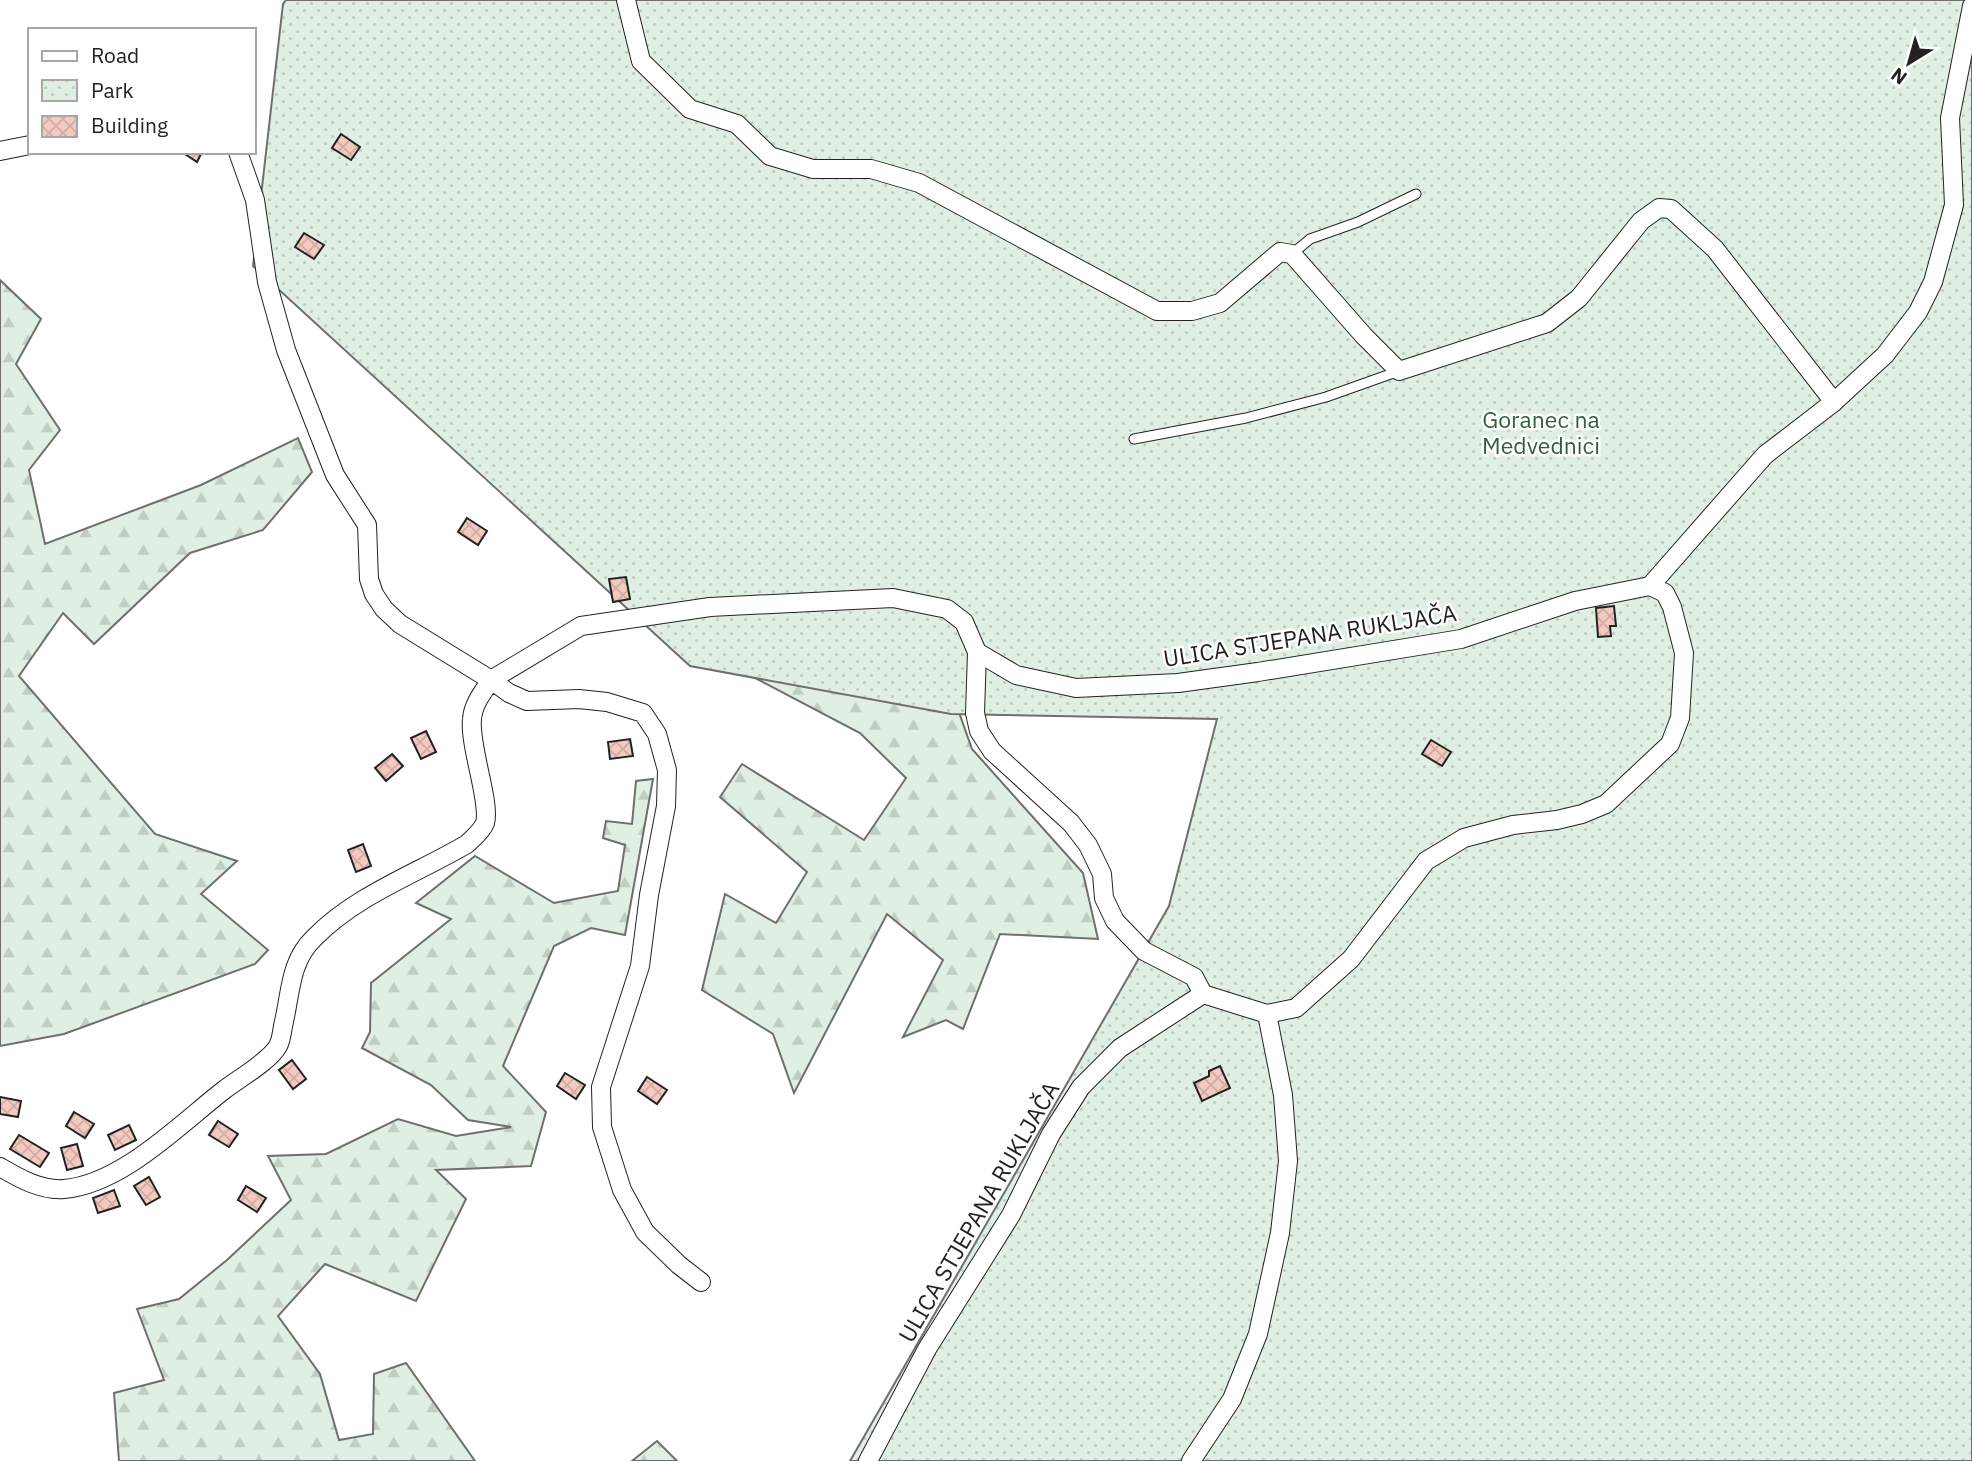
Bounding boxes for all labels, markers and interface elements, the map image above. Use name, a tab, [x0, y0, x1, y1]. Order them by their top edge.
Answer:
legend	[28, 28, 256, 154]
north arrow	[1874, 28, 1944, 98]
text: Road	[91, 41, 139, 69]
text: N	[1886, 63, 1911, 90]
text: Park	[91, 76, 134, 104]
text: Building	[91, 111, 168, 139]
park label: Goranec na Medvednici	[1482, 404, 1600, 460]
street label: ULICA STJEPANA RUKLJAČA	[1161, 597, 1459, 673]
street label: ULICA STJEPANA RUKLJAČA	[891, 1075, 1065, 1347]

